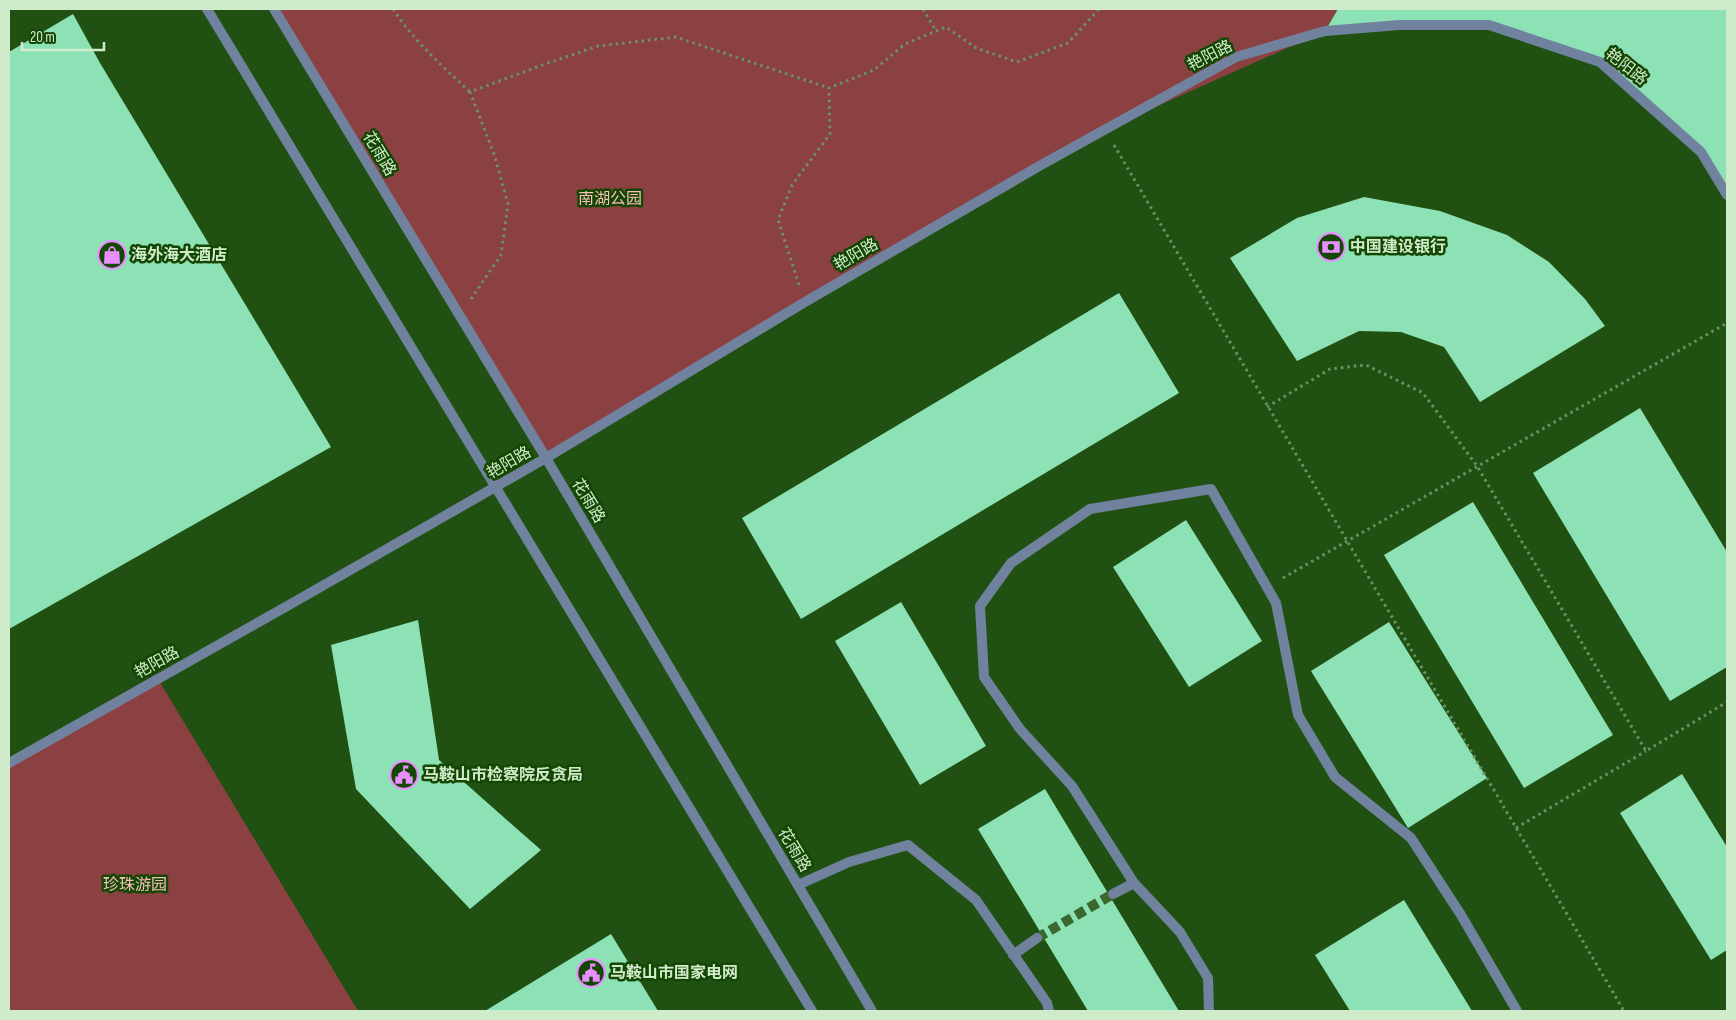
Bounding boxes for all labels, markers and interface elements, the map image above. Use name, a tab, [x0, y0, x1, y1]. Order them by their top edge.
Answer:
scale bar	[22, 20, 105, 52]
text: 20 m	[30, 28, 55, 47]
street label: 艳阳路	[1184, 37, 1236, 75]
street label: 艳阳路	[1601, 45, 1651, 89]
street label: 花雨路	[358, 129, 400, 179]
park label: 南湖公园	[578, 190, 642, 209]
bank icon: 中国建设银行	[1316, 232, 1346, 262]
street label: 艳阳路	[830, 235, 882, 275]
place label: 中国建设银行	[1350, 238, 1446, 257]
shop icon: 海外海大酒店	[97, 240, 127, 270]
place label: 海外海大酒店	[131, 246, 227, 265]
street label: 艳阳路	[483, 443, 535, 483]
street label: 花雨路	[567, 476, 609, 526]
street label: 艳阳路	[131, 643, 183, 683]
public building icon: 马鞍山市检察院反贪局	[389, 760, 419, 790]
place label: 马鞍山市检察院反贪局	[423, 765, 583, 785]
street label: 花雨路	[773, 825, 815, 875]
park label: 珍珠游园	[103, 875, 167, 895]
public building icon: 马鞍山市国家电网	[576, 958, 606, 988]
place label: 马鞍山市国家电网	[610, 963, 738, 983]

